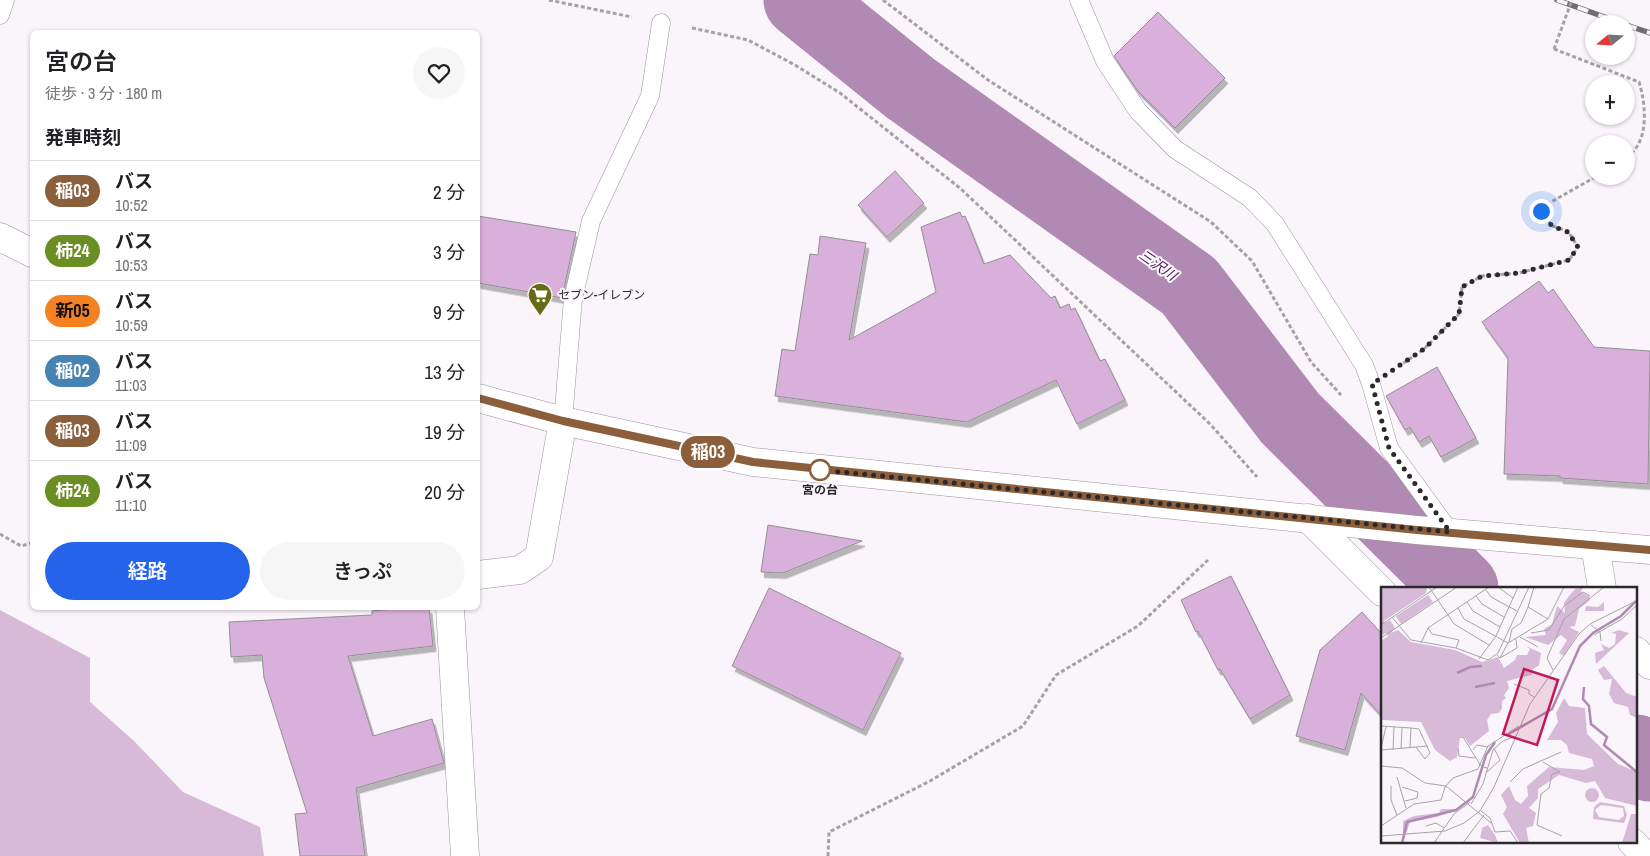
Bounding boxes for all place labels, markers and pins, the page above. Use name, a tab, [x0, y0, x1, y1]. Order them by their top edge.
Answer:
supermarket icon: セブン-イレブン	[527, 282, 553, 316]
place label: セブン-イレブン	[558, 287, 645, 303]
marker: 宮の台	[809, 459, 831, 481]
place label: 宮の台	[802, 482, 838, 498]

